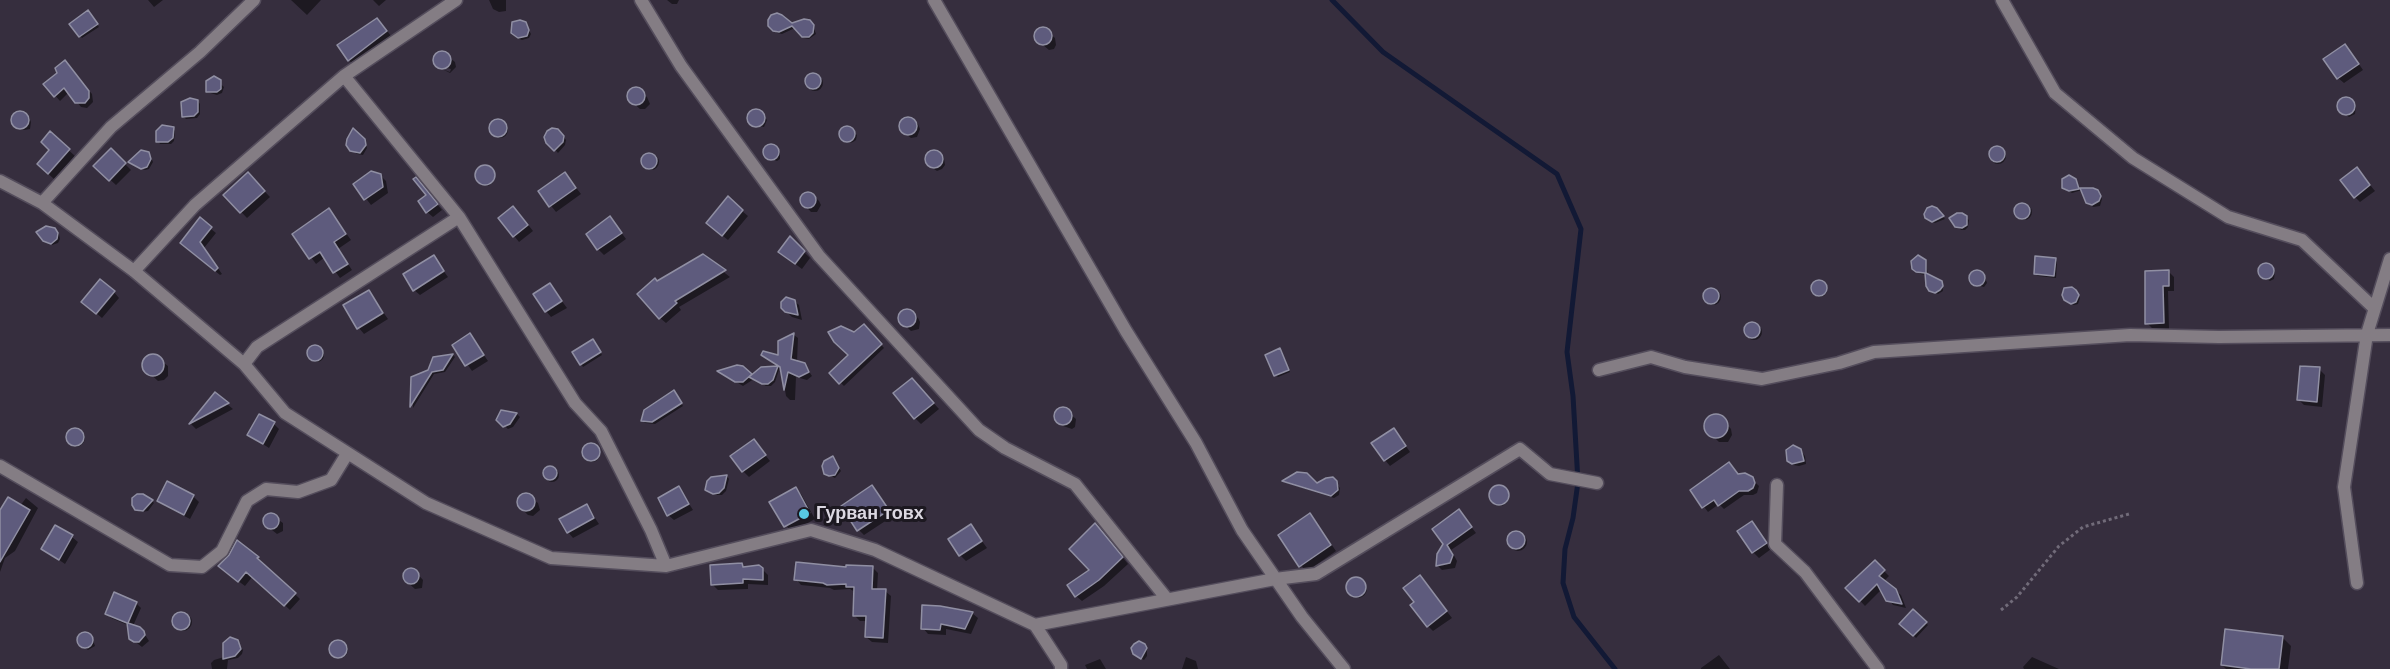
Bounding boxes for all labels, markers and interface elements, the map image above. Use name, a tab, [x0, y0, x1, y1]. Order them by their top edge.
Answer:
place label: Гурван товх	[816, 503, 924, 525]
marker: Гурван товх	[797, 507, 811, 521]

